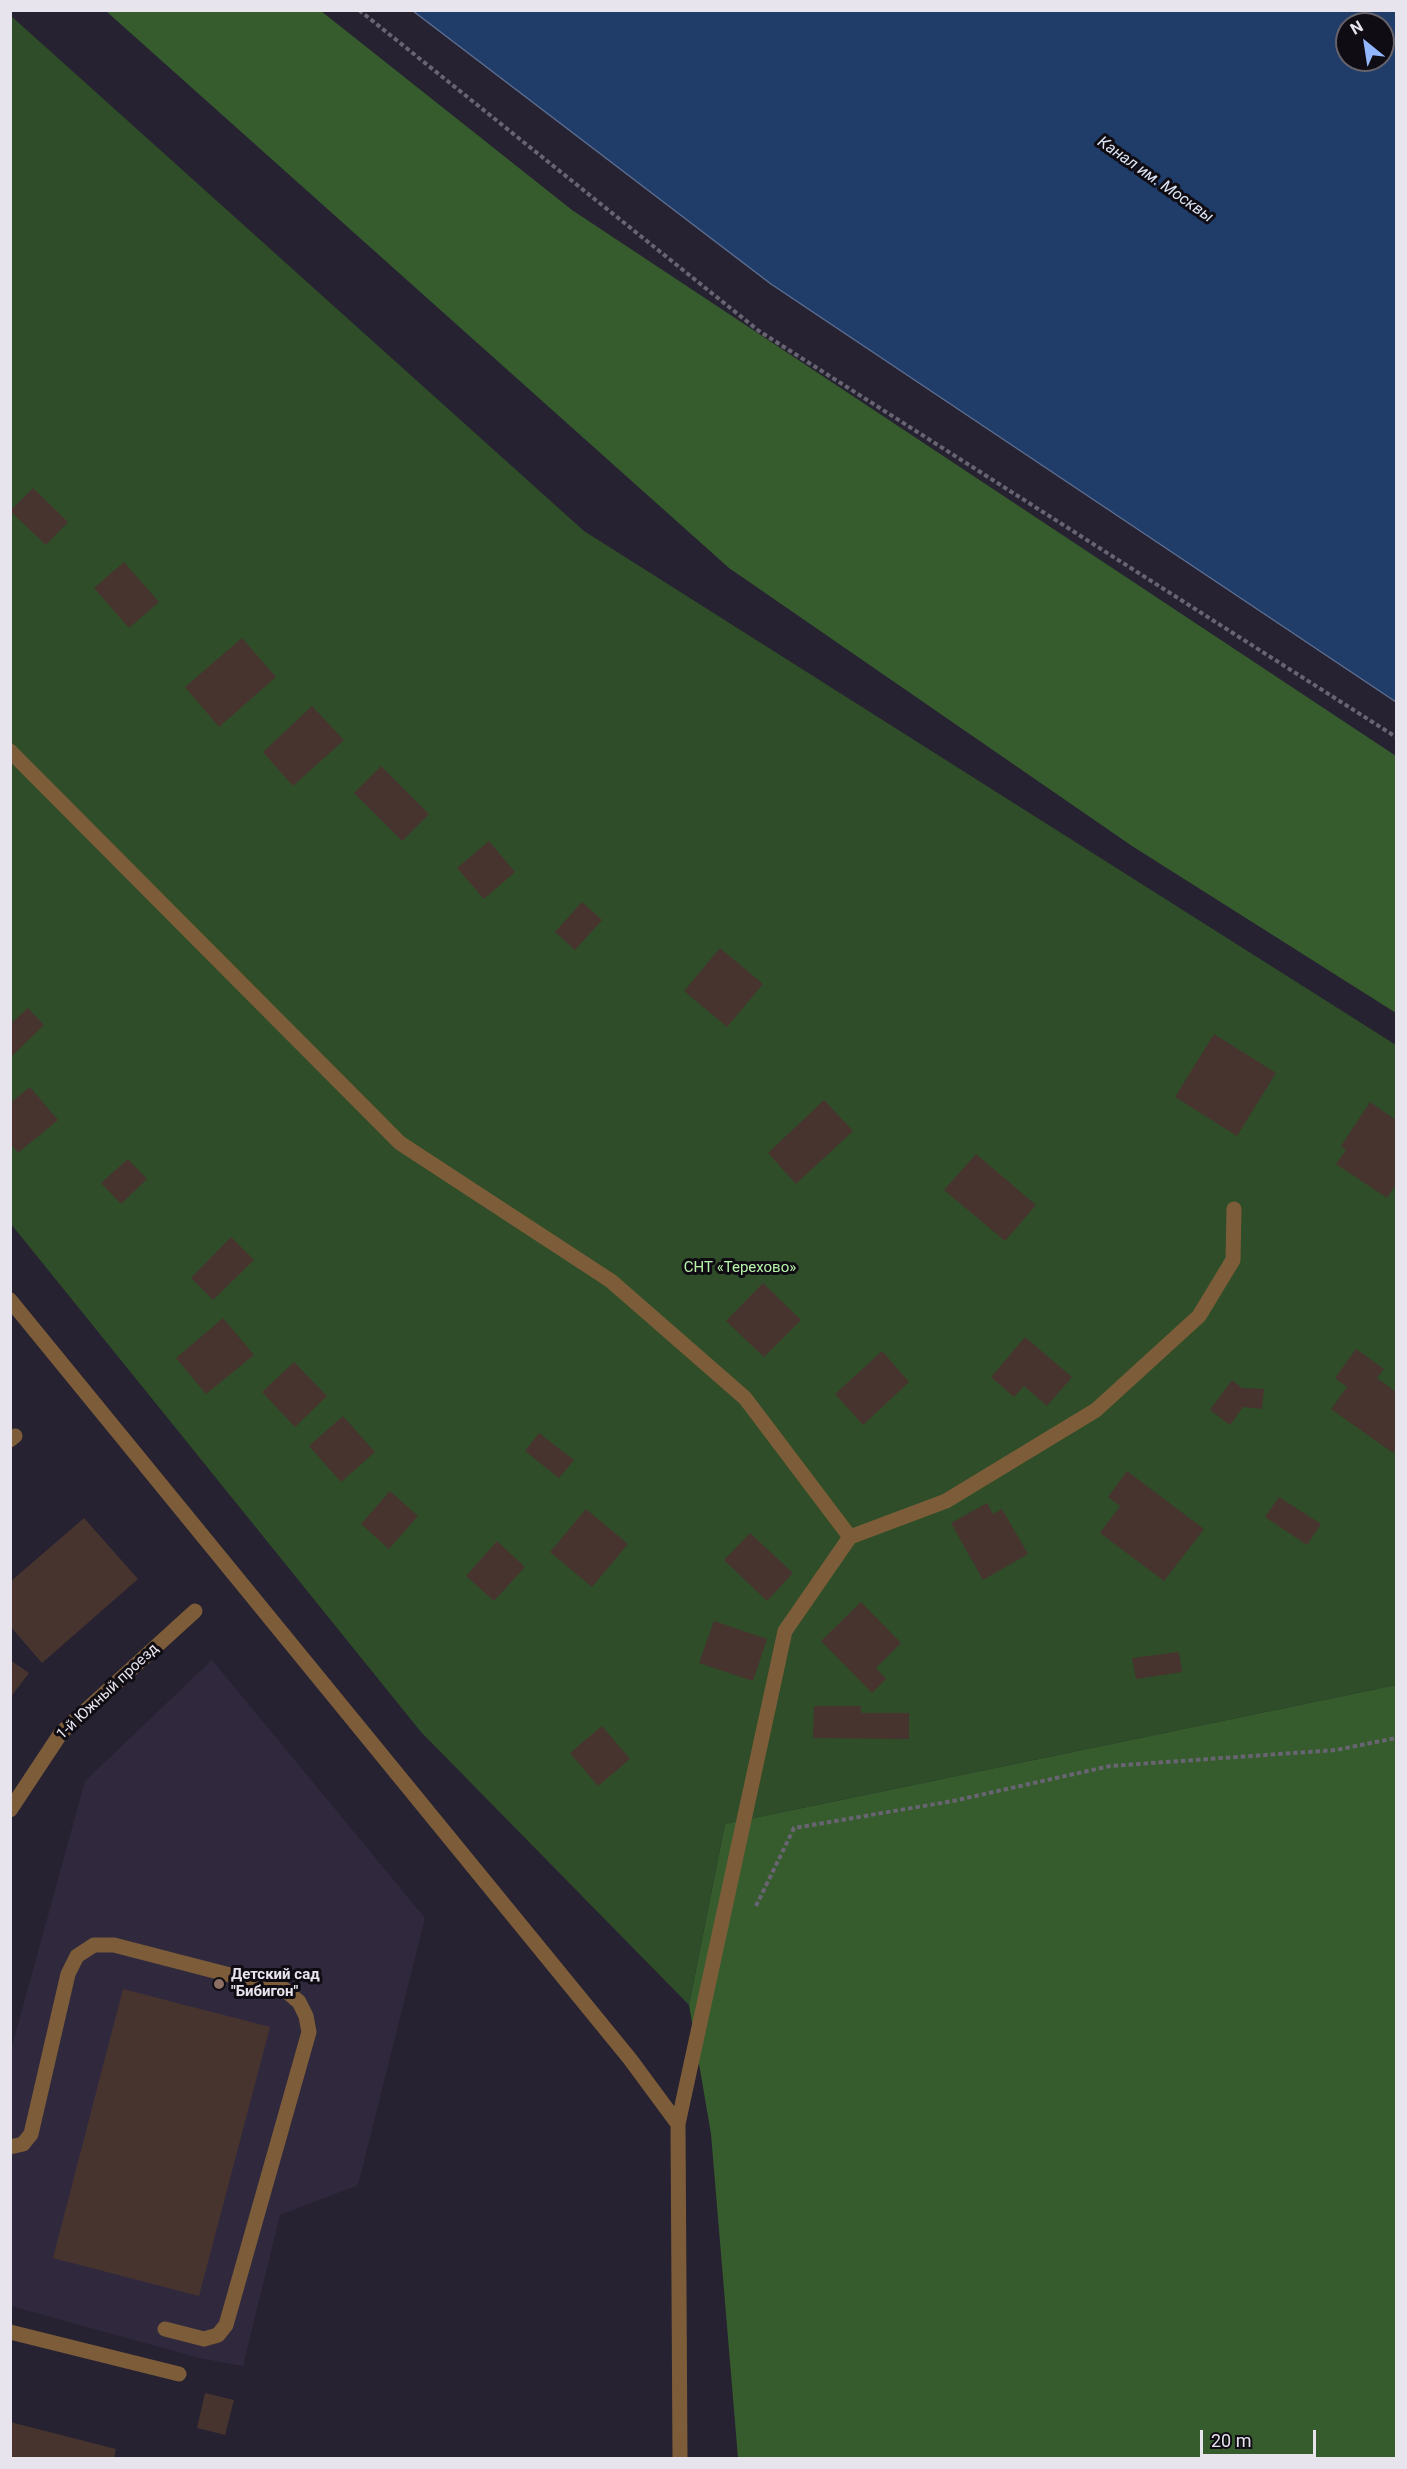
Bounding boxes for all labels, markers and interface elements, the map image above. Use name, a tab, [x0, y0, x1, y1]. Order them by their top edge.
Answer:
north arrow	[1335, 12, 1395, 72]
text: N	[1347, 17, 1366, 39]
water label: Канал им. Москвы	[1093, 133, 1217, 227]
park label: СНТ «Терехово»	[684, 1259, 796, 1277]
street label: 1-й Южный проезд	[53, 1640, 163, 1744]
place label: Детский сад "Бибигон"	[231, 1966, 320, 2001]
marker: Детский сад "Бибигон"	[212, 1977, 226, 1991]
scale bar	[1203, 2418, 1318, 2456]
text: 20 m	[1211, 2430, 1251, 2451]

